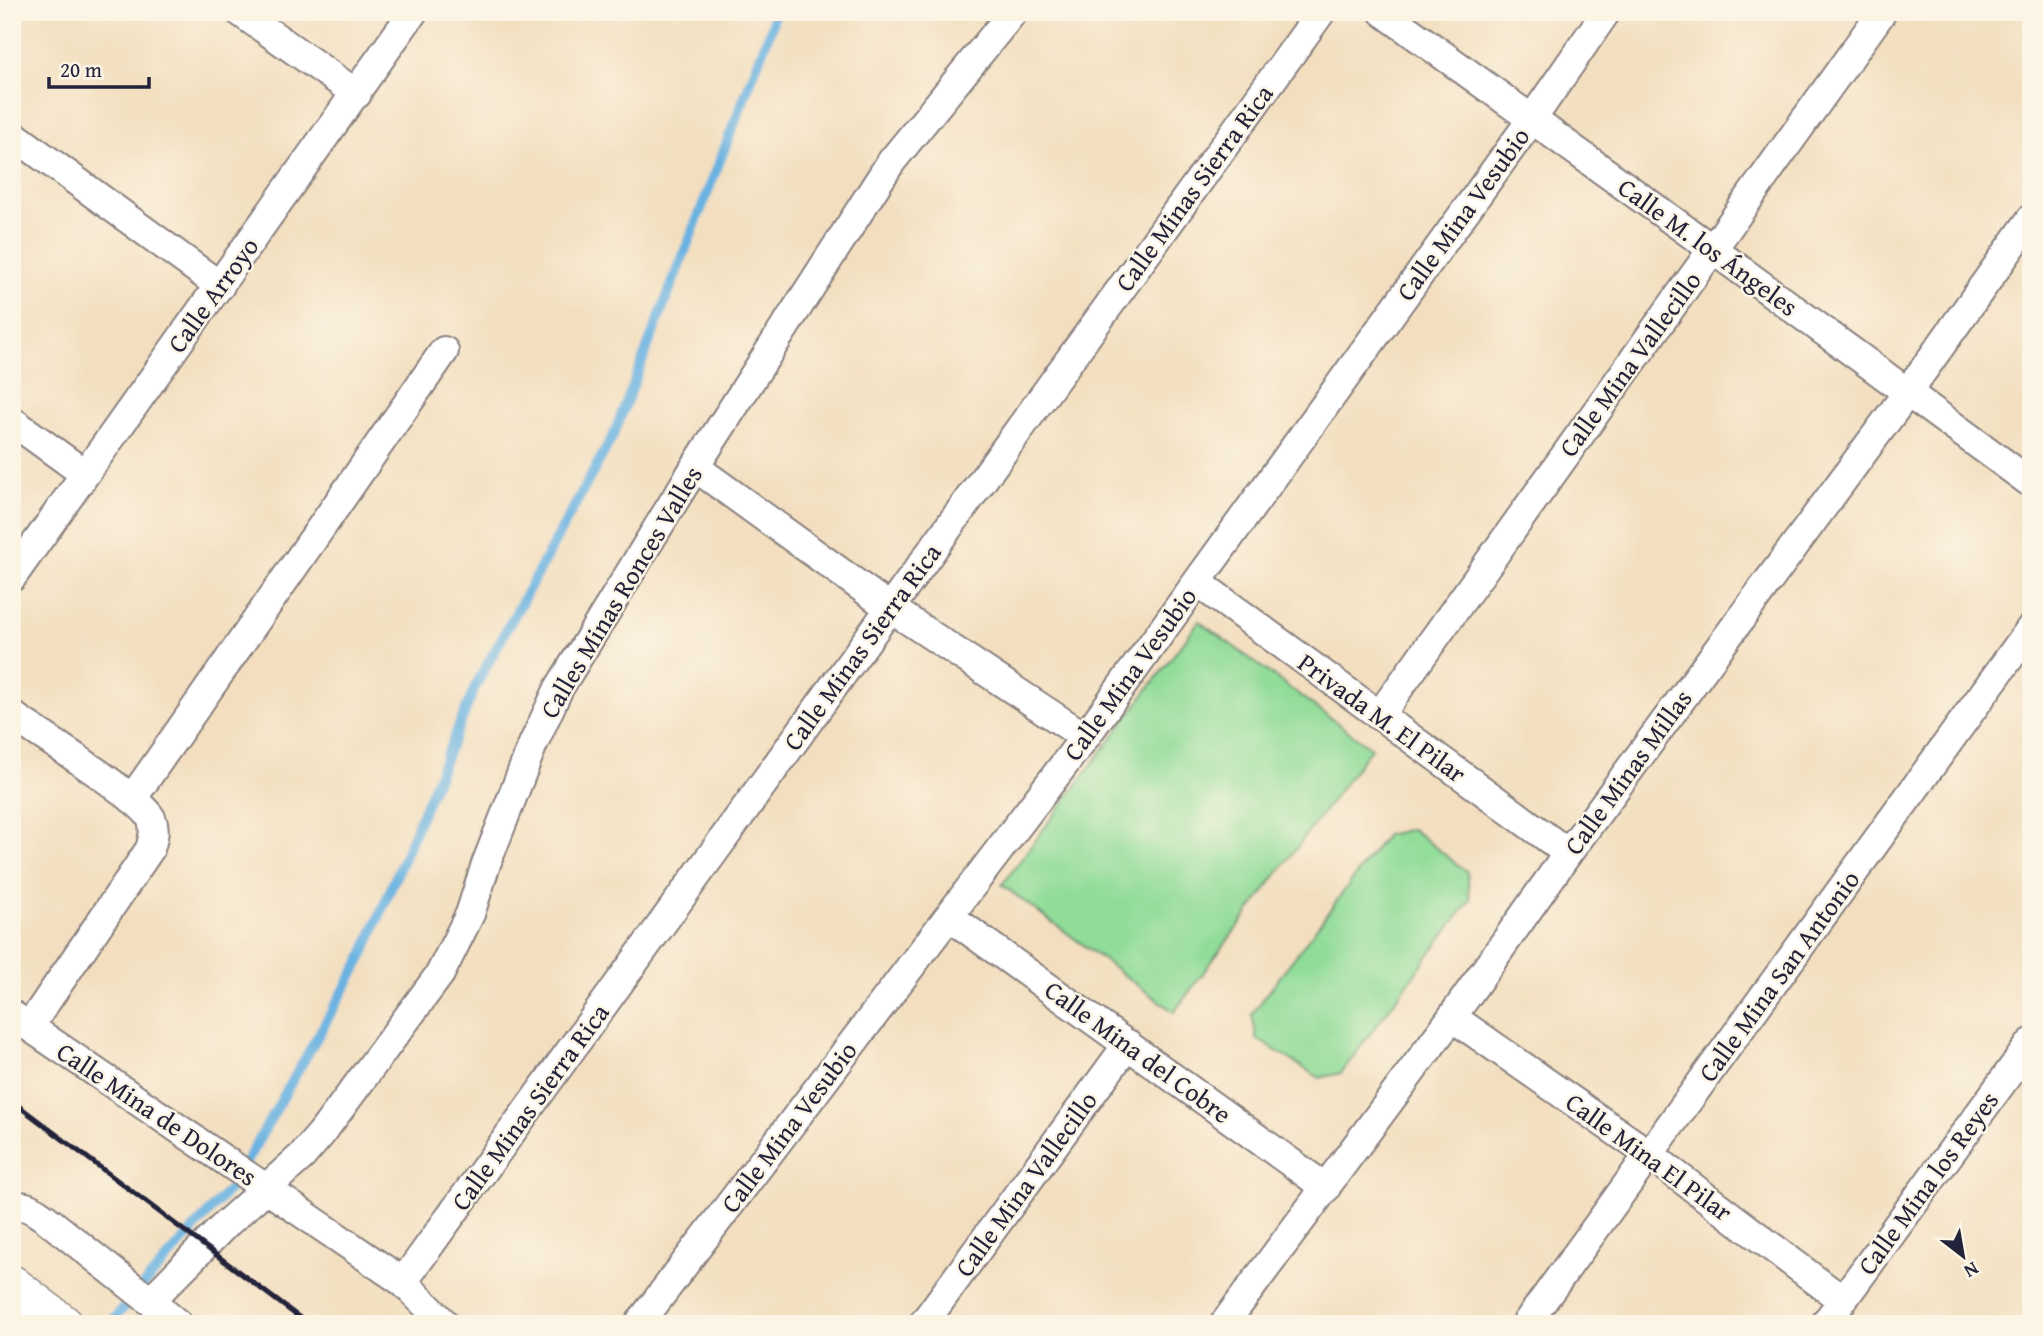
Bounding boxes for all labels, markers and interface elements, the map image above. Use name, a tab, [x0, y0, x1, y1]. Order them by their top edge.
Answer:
scale bar	[49, 46, 149, 90]
text: 20 m	[60, 54, 102, 85]
street label: Calle Minas Sierra Rica	[1105, 75, 1283, 299]
street label: Calle Mina Vesubio	[1386, 119, 1539, 309]
street label: Calle M. los Ángeles	[1610, 168, 1806, 325]
street label: Calle Arroyo	[157, 229, 268, 361]
street label: Calle Mina Vallecillo	[1549, 263, 1710, 465]
street label: Calles Minas Ronces Valles	[530, 458, 712, 725]
street label: Calle Minas Sierra Rica	[773, 534, 951, 758]
street label: Calle Mina Vesubio	[1053, 579, 1206, 769]
street label: Privada M. El Pilar	[1290, 643, 1475, 792]
street label: Calle Minas Millas	[1554, 681, 1701, 863]
street label: Calle Mina San Antonio	[1688, 862, 1869, 1090]
street label: Calle Mina del Cobre	[1037, 970, 1240, 1133]
street label: Calle Minas Sierra Rica	[441, 994, 619, 1218]
street label: Calle Mina de Dolores	[49, 1032, 265, 1195]
street label: Calle Mina Vesubio	[711, 1033, 866, 1221]
street label: Calle Mina Vallecillo	[945, 1083, 1106, 1285]
street label: Calle Mina El Pilar	[1558, 1083, 1741, 1231]
street label: Calle Mina los Reyes	[1847, 1083, 2008, 1283]
north arrow	[1927, 1220, 1997, 1290]
text: N	[1959, 1255, 1984, 1286]

